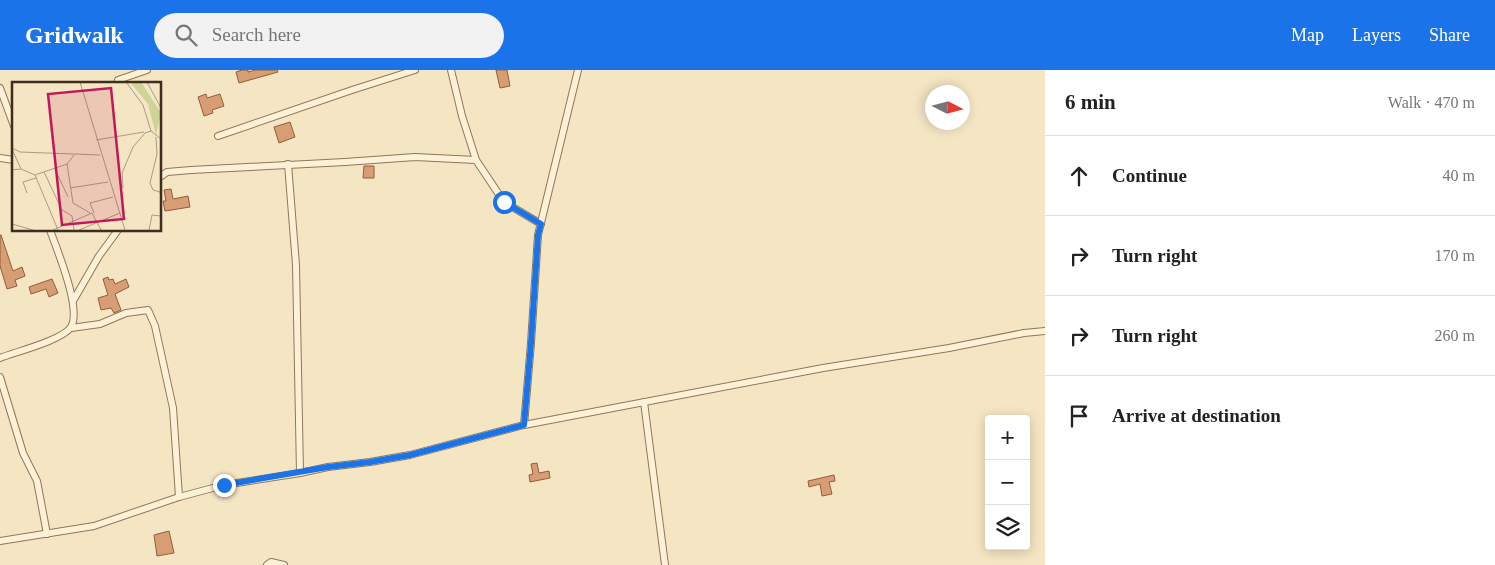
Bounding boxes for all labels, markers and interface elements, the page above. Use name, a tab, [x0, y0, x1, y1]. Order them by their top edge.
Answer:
search box	[154, 13, 504, 58]
icon: search	[172, 21, 200, 49]
text: Gridwalk	[25, 22, 124, 48]
text: Search here	[212, 24, 301, 45]
text: Map	[1291, 25, 1324, 45]
text: Layers	[1352, 25, 1401, 45]
text: Share	[1429, 25, 1470, 45]
inset map	[12, 82, 161, 231]
north arrow	[925, 85, 970, 130]
text: 6 min	[1065, 90, 1116, 114]
text: Walk · 470 m	[1388, 94, 1475, 111]
icon: ahead	[1065, 162, 1093, 190]
text: Continue	[1112, 165, 1187, 186]
text: 40 m	[1443, 167, 1475, 184]
route start	[493, 191, 516, 214]
icon: right	[1065, 242, 1093, 270]
text: Turn right	[1112, 245, 1197, 266]
text: 170 m	[1435, 247, 1475, 264]
icon: right	[1065, 322, 1093, 350]
text: Turn right	[1112, 325, 1197, 346]
text: 260 m	[1435, 327, 1475, 344]
icon: arrive	[1065, 402, 1093, 430]
text: Arrive at destination	[1112, 405, 1281, 426]
map controls	[985, 415, 1030, 550]
button: +	[985, 415, 1030, 460]
button: −	[985, 460, 1030, 505]
route end	[213, 474, 236, 497]
button: layers	[985, 505, 1030, 550]

